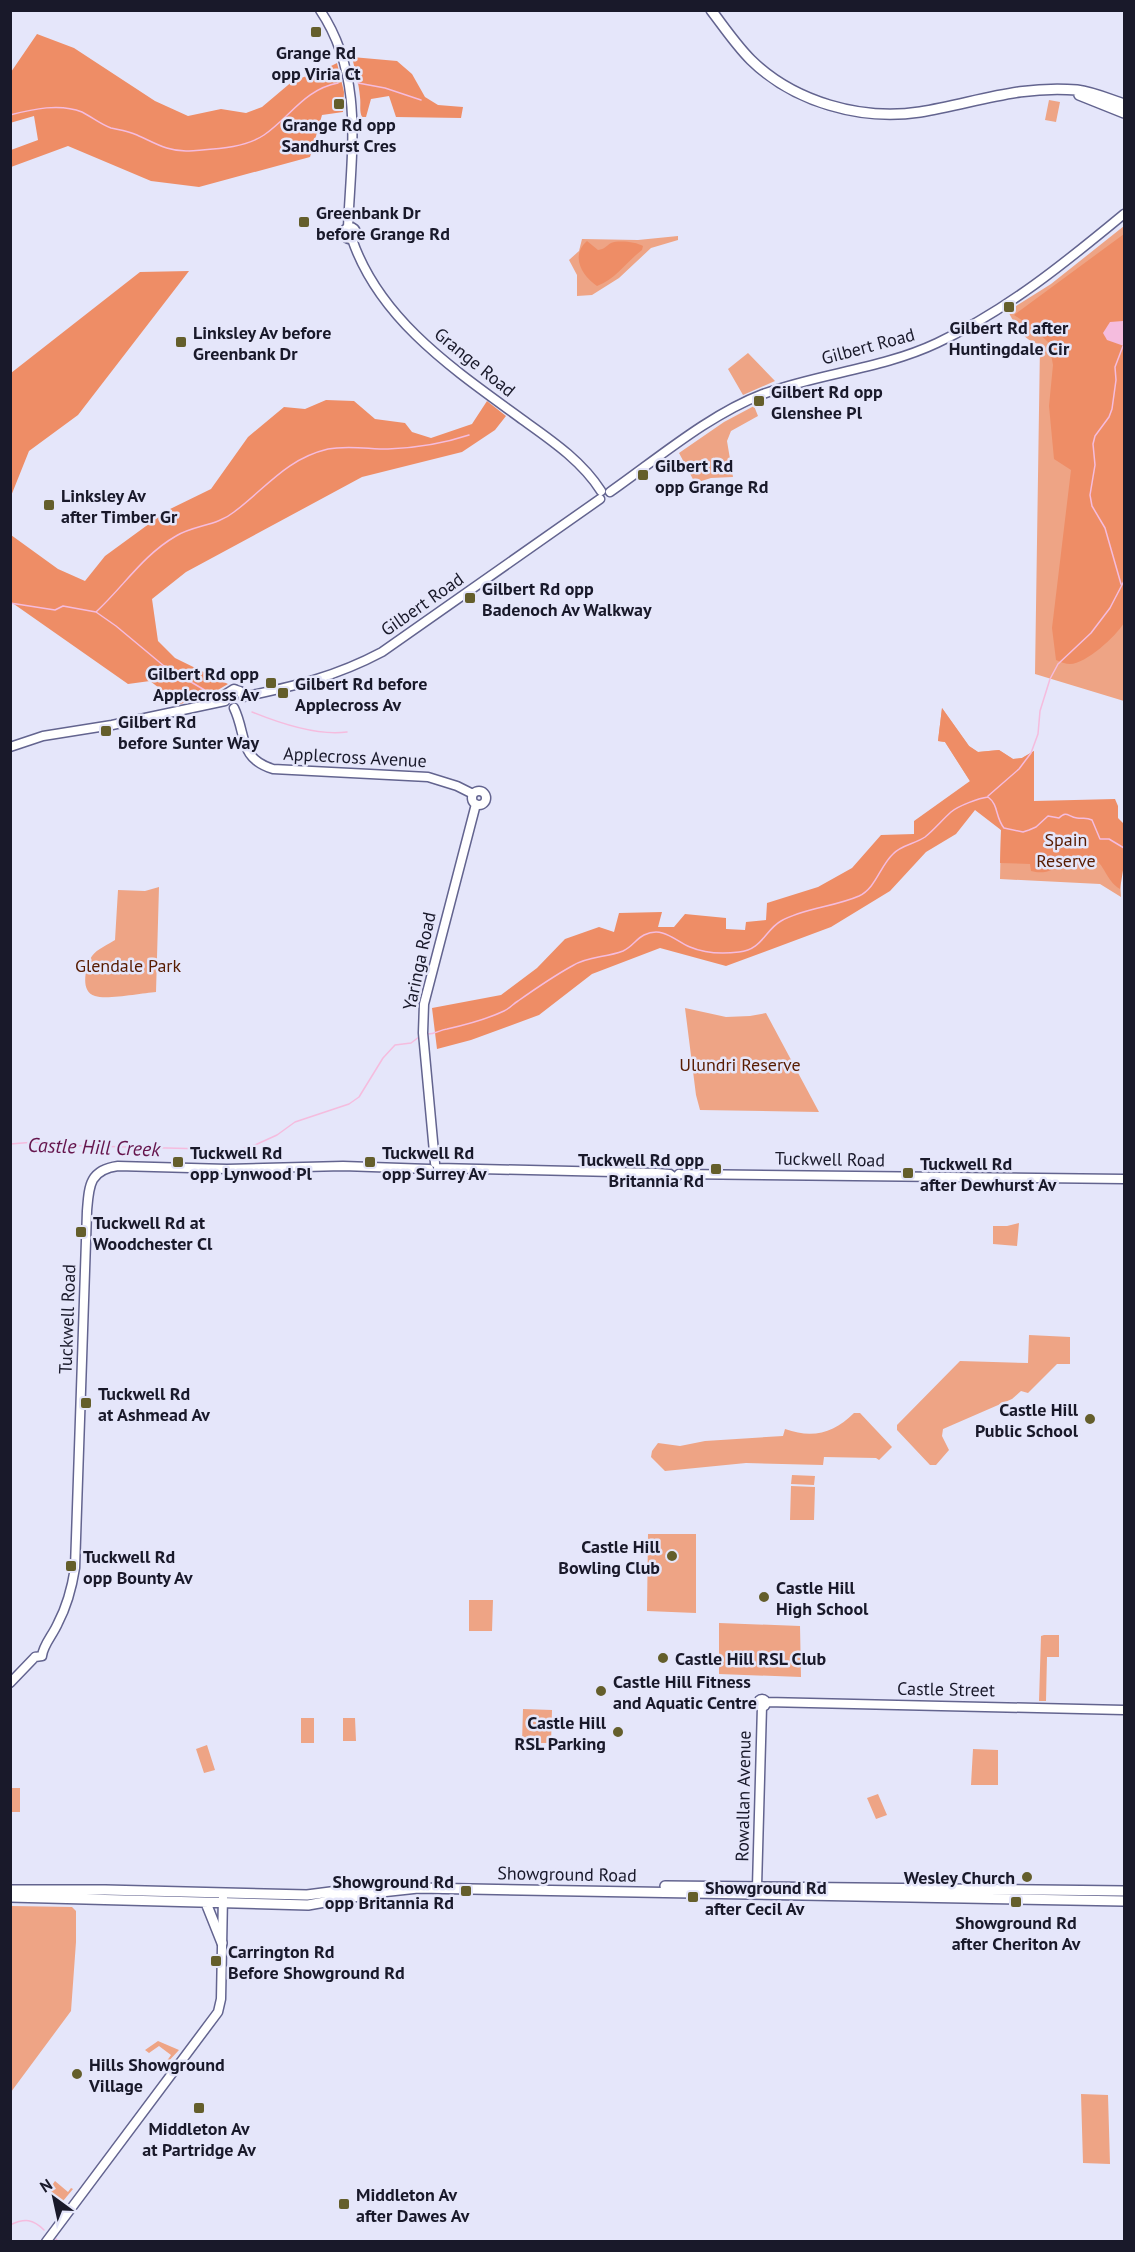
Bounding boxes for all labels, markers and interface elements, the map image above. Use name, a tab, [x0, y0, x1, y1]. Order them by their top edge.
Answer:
marker: Grange Rd opp Viria Ct	[309, 25, 323, 39]
place label: Grange Rd opp Viria Ct	[272, 41, 361, 85]
marker: Grange Rd opp Sandhurst Cres	[332, 97, 346, 111]
place label: Grange Rd opp Sandhurst Cres	[282, 113, 397, 157]
place label: Greenbank Dr before Grange Rd	[316, 201, 450, 245]
marker: Greenbank Dr before Grange Rd	[297, 215, 311, 229]
marker: Gilbert Rd after Huntingdale Cir	[1002, 300, 1016, 314]
place label: Gilbert Rd after Huntingdale Cir	[949, 316, 1070, 360]
place label: Linksley Av before Greenbank Dr	[193, 321, 331, 365]
street label: Grange Road	[430, 322, 520, 402]
street label: Gilbert Road	[819, 323, 917, 369]
marker: Linksley Av before Greenbank Dr	[174, 335, 188, 349]
place label: Gilbert Rd opp Glenshee Pl	[771, 380, 883, 424]
marker: Gilbert Rd opp Glenshee Pl	[752, 394, 766, 408]
place label: Gilbert Rd opp Grange Rd	[655, 454, 768, 498]
marker: Gilbert Rd opp Grange Rd	[636, 468, 650, 482]
place label: Linksley Av after Timber Gr	[61, 484, 178, 528]
marker: Linksley Av after Timber Gr	[42, 498, 56, 512]
street label: Gilbert Road	[376, 567, 468, 641]
place label: Gilbert Rd opp Badenoch Av Walkway	[482, 577, 652, 621]
marker: Gilbert Rd opp Badenoch Av Walkway	[463, 591, 477, 605]
place label: Gilbert Rd opp Applecross Av	[147, 662, 259, 706]
place label: Gilbert Rd before Applecross Av	[295, 672, 427, 716]
marker: Gilbert Rd opp Applecross Av	[264, 676, 278, 690]
marker: Gilbert Rd before Applecross Av	[276, 686, 290, 700]
place label: Gilbert Rd before Sunter Way	[118, 710, 260, 754]
marker: Gilbert Rd before Sunter Way	[99, 724, 113, 738]
street label: Applecross Avenue	[283, 742, 427, 772]
park label: Spain Reserve	[1036, 828, 1096, 872]
street label: Yaringa Road	[397, 910, 441, 1012]
park label: Glendale Park	[75, 954, 181, 977]
park label: Ulundri Reserve	[679, 1053, 801, 1076]
water label: Castle Hill Creek	[27, 1132, 162, 1162]
place label: Tuckwell Rd opp Lynwood Pl	[190, 1141, 312, 1185]
place label: Tuckwell Rd opp Surrey Av	[382, 1141, 487, 1185]
street label: Tuckwell Road	[775, 1147, 885, 1171]
place label: Tuckwell Rd opp Britannia Rd	[578, 1148, 704, 1192]
place label: Tuckwell Rd after Dewhurst Av	[920, 1152, 1057, 1196]
marker: Tuckwell Rd opp Lynwood Pl	[171, 1155, 185, 1169]
marker: Tuckwell Rd opp Surrey Av	[363, 1155, 377, 1169]
marker: Tuckwell Rd opp Britannia Rd	[709, 1162, 723, 1176]
marker: Tuckwell Rd after Dewhurst Av	[901, 1166, 915, 1180]
place label: Tuckwell Rd at Woodchester Cl	[93, 1211, 213, 1255]
marker: Tuckwell Rd at Woodchester Cl	[74, 1225, 88, 1239]
street label: Tuckwell Road	[54, 1264, 80, 1374]
place label: Tuckwell Rd at Ashmead Av	[98, 1382, 210, 1426]
marker: Tuckwell Rd at Ashmead Av	[79, 1396, 93, 1410]
place label: Castle Hill Public School	[975, 1398, 1079, 1442]
marker: Castle Hill Public School	[1083, 1412, 1097, 1426]
place label: Castle Hill Bowling Club	[558, 1535, 661, 1579]
place label: Tuckwell Rd opp Bounty Av	[83, 1545, 193, 1589]
marker: Castle Hill Bowling Club	[665, 1549, 679, 1563]
marker: Tuckwell Rd opp Bounty Av	[64, 1559, 78, 1573]
place label: Castle Hill High School	[776, 1576, 869, 1620]
marker: Castle Hill High School	[757, 1590, 771, 1604]
place label: Castle Hill RSL Club	[675, 1647, 826, 1670]
marker: Castle Hill RSL Club	[656, 1651, 670, 1665]
place label: Castle Hill Fitness and Aquatic Centre	[613, 1670, 757, 1714]
street label: Castle Street	[897, 1677, 995, 1701]
marker: Castle Hill Fitness and Aquatic Centre	[594, 1684, 608, 1698]
place label: Castle Hill RSL Parking	[515, 1711, 607, 1755]
marker: Castle Hill RSL Parking	[611, 1725, 625, 1739]
street label: Rowallan Avenue	[730, 1730, 756, 1862]
street label: Showground Road	[497, 1861, 637, 1887]
place label: Wesley Church	[904, 1866, 1015, 1889]
place label: Showground Rd opp Britannia Rd	[325, 1870, 454, 1914]
marker: Wesley Church	[1020, 1870, 1034, 1884]
place label: Showground Rd after Cecil Av	[705, 1876, 827, 1920]
marker: Showground Rd opp Britannia Rd	[459, 1884, 473, 1898]
marker: Showground Rd after Cecil Av	[686, 1890, 700, 1904]
marker: Showground Rd after Cheriton Av	[1009, 1895, 1023, 1909]
place label: Showground Rd after Cheriton Av	[952, 1911, 1081, 1955]
place label: Carrington Rd Before Showground Rd	[228, 1940, 405, 1984]
marker: Carrington Rd Before Showground Rd	[209, 1954, 223, 1968]
place label: Hills Showground Village	[88, 2053, 225, 2097]
marker: Hills Showground Village	[70, 2067, 84, 2081]
marker: Middleton Av at Partridge Av	[192, 2101, 206, 2115]
place label: Middleton Av at Partridge Av	[142, 2117, 256, 2161]
north arrow	[24, 2168, 84, 2228]
text: N	[36, 2174, 56, 2197]
place label: Middleton Av after Dawes Av	[356, 2183, 470, 2227]
marker: Middleton Av after Dawes Av	[337, 2197, 351, 2211]

